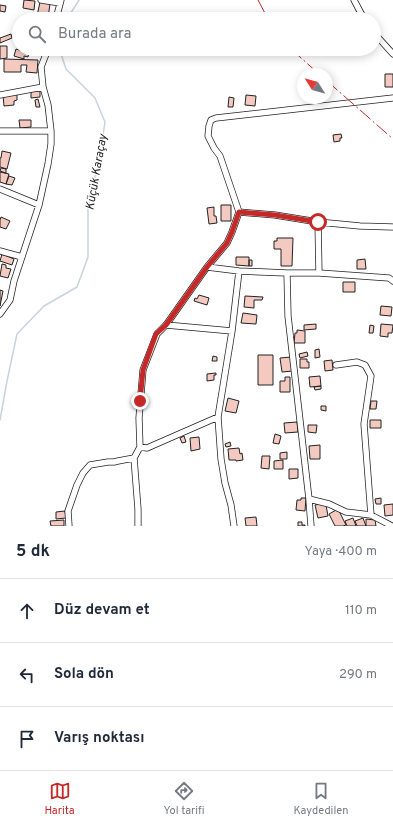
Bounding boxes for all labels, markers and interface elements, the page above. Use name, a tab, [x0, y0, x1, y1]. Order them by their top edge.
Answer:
search box	[12, 12, 381, 56]
icon: search	[26, 23, 48, 45]
text: Burada ara	[58, 25, 131, 44]
north arrow	[297, 68, 333, 104]
water label: Küçük Karaçay	[82, 132, 112, 211]
route start	[309, 213, 327, 231]
route end	[131, 392, 149, 410]
text: 5 dk	[16, 541, 50, 563]
text: Yaya · 400 m	[304, 544, 377, 560]
icon: ahead	[16, 600, 38, 622]
text: Düz devam et	[54, 601, 150, 620]
text: 110 m	[345, 603, 377, 619]
icon: left	[16, 664, 38, 686]
text: Sola dön	[54, 665, 114, 684]
text: 290 m	[339, 667, 377, 683]
icon: arrive	[16, 728, 38, 750]
text: Varış noktası	[54, 729, 145, 748]
tab: Harita	[44, 780, 75, 818]
tab: Yol tarifi	[164, 780, 205, 818]
tab: Kaydedilen	[294, 780, 349, 818]

